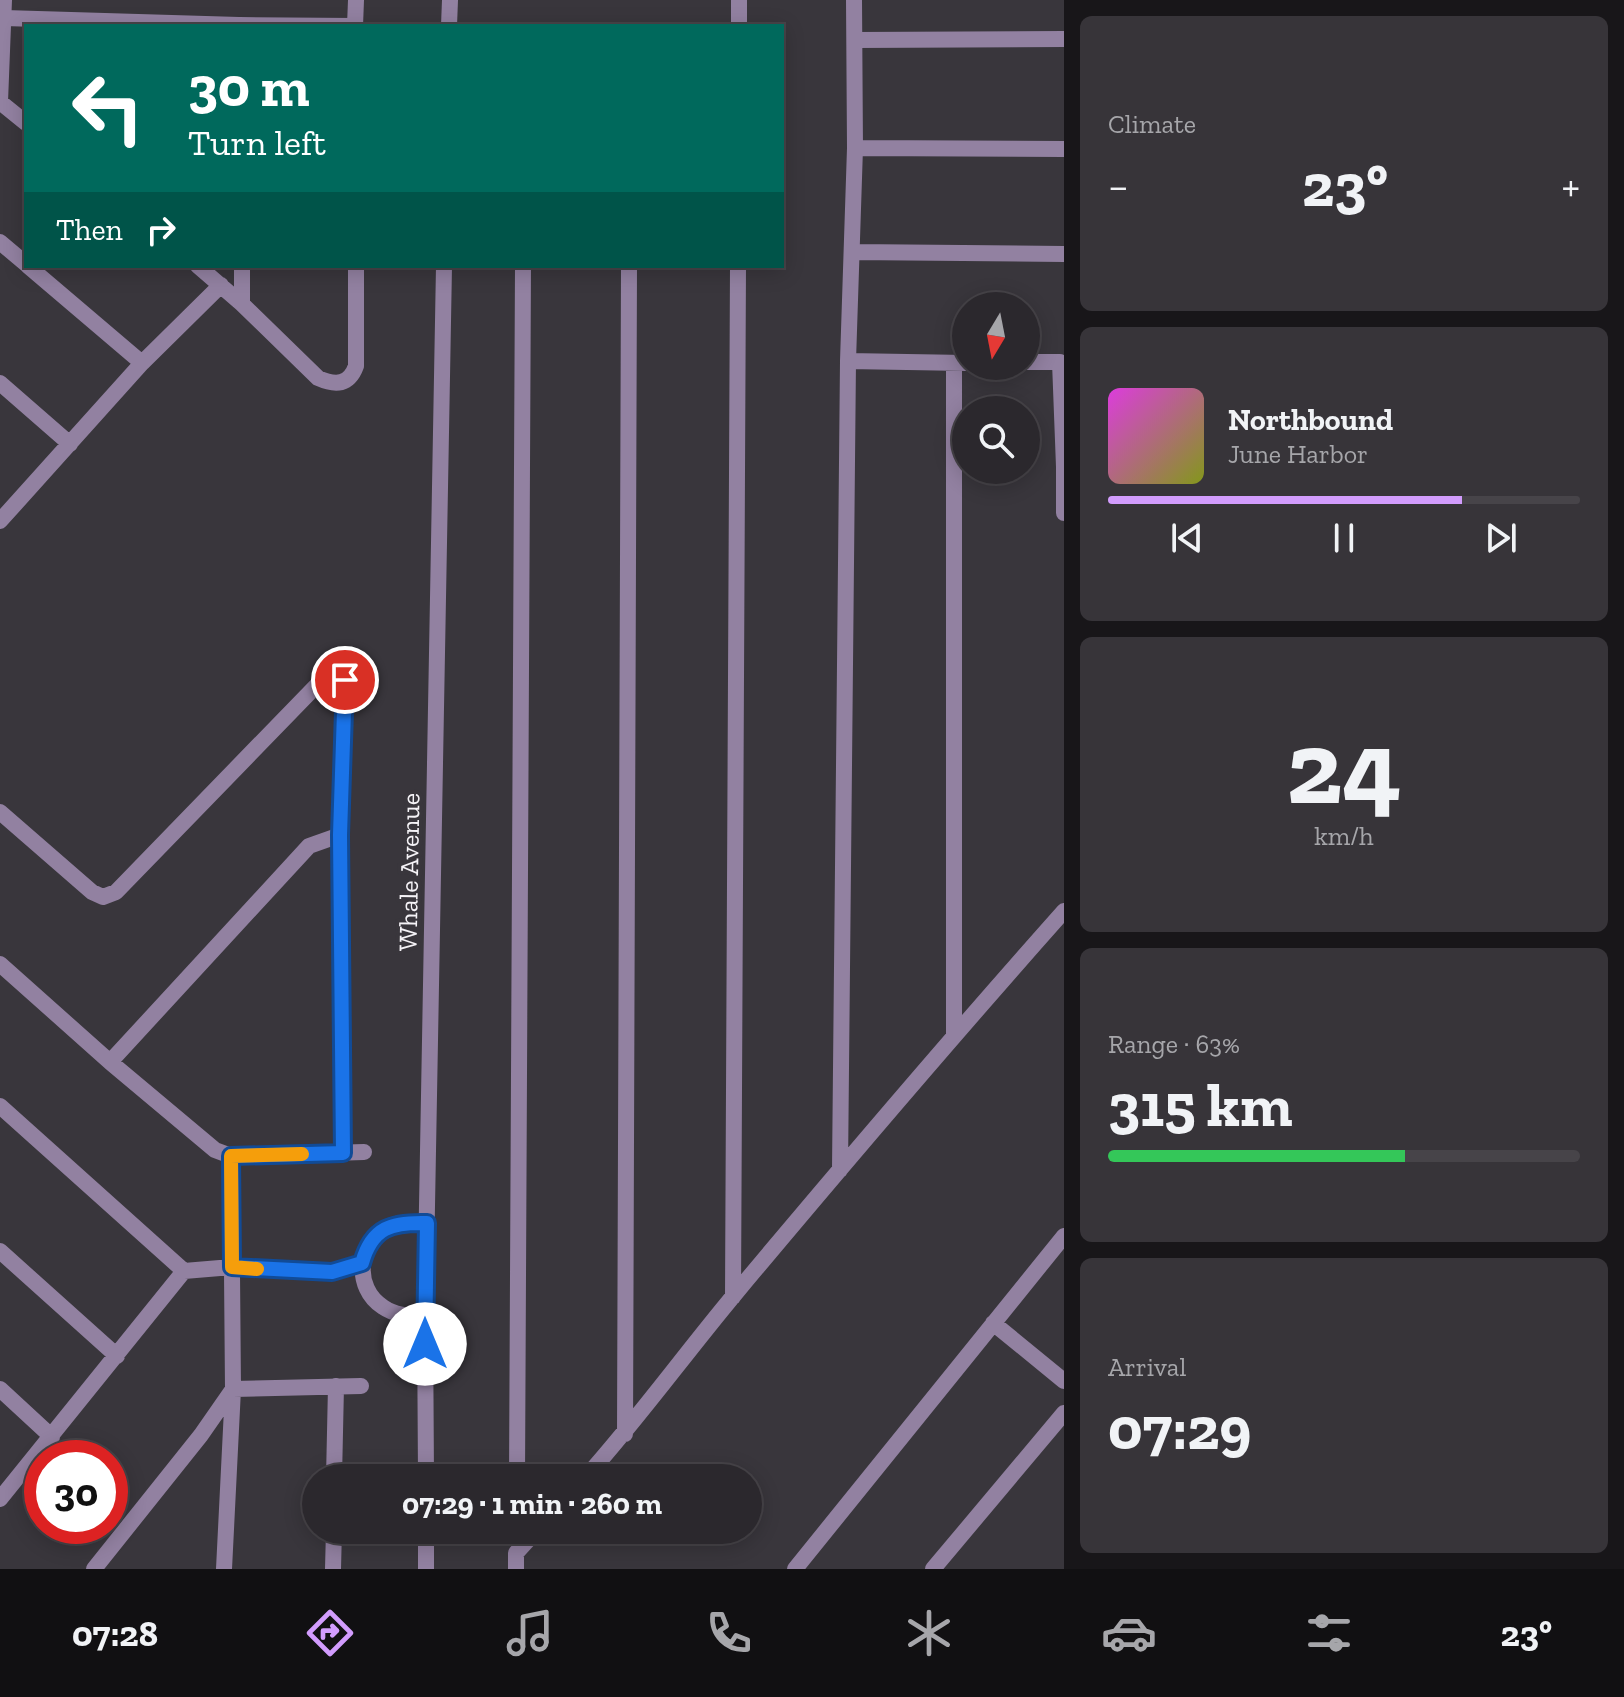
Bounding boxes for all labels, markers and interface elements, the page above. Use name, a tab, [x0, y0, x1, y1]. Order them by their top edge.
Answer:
text: 30 m	[188, 53, 310, 120]
icon: left	[56, 56, 160, 160]
text: Climate	[1108, 108, 1196, 140]
text: Turn left	[188, 121, 326, 164]
text: 23°	[1302, 149, 1388, 221]
text: −	[1108, 159, 1129, 212]
text: +	[1561, 159, 1580, 212]
icon: right	[139, 208, 183, 252]
text: Then	[56, 212, 123, 248]
north arrow	[952, 292, 1040, 380]
map controls	[952, 292, 1040, 484]
button: search	[952, 396, 1040, 484]
text: Northbound	[1228, 402, 1393, 438]
text: June Harbor	[1228, 438, 1368, 470]
icon: previous	[1165, 516, 1209, 560]
icon: pause	[1322, 516, 1366, 560]
icon: next	[1479, 516, 1523, 560]
pin	[311, 646, 379, 714]
icon: arrive	[323, 658, 367, 702]
text: 24	[1286, 705, 1402, 830]
street label: Whale Avenue	[392, 793, 426, 951]
text: km/h	[1314, 820, 1374, 852]
text: Range · 63%	[1108, 1028, 1240, 1060]
text: 315 km	[1108, 1069, 1293, 1141]
position arrow	[383, 1302, 467, 1386]
text: Arrival	[1108, 1351, 1186, 1383]
text: 07:29	[1108, 1392, 1251, 1464]
speed limit sign: 30	[24, 1440, 128, 1544]
text: 07:29 · 1 min · 260 m	[402, 1486, 662, 1522]
icon: directions	[302, 1605, 358, 1661]
icon: music	[502, 1605, 558, 1661]
icon: phone	[701, 1605, 757, 1661]
icon: climate	[901, 1605, 957, 1661]
icon: car	[1101, 1605, 1157, 1661]
icon: filters	[1301, 1605, 1357, 1661]
text: 07:28	[72, 1612, 158, 1655]
text: 23°	[1500, 1612, 1552, 1655]

